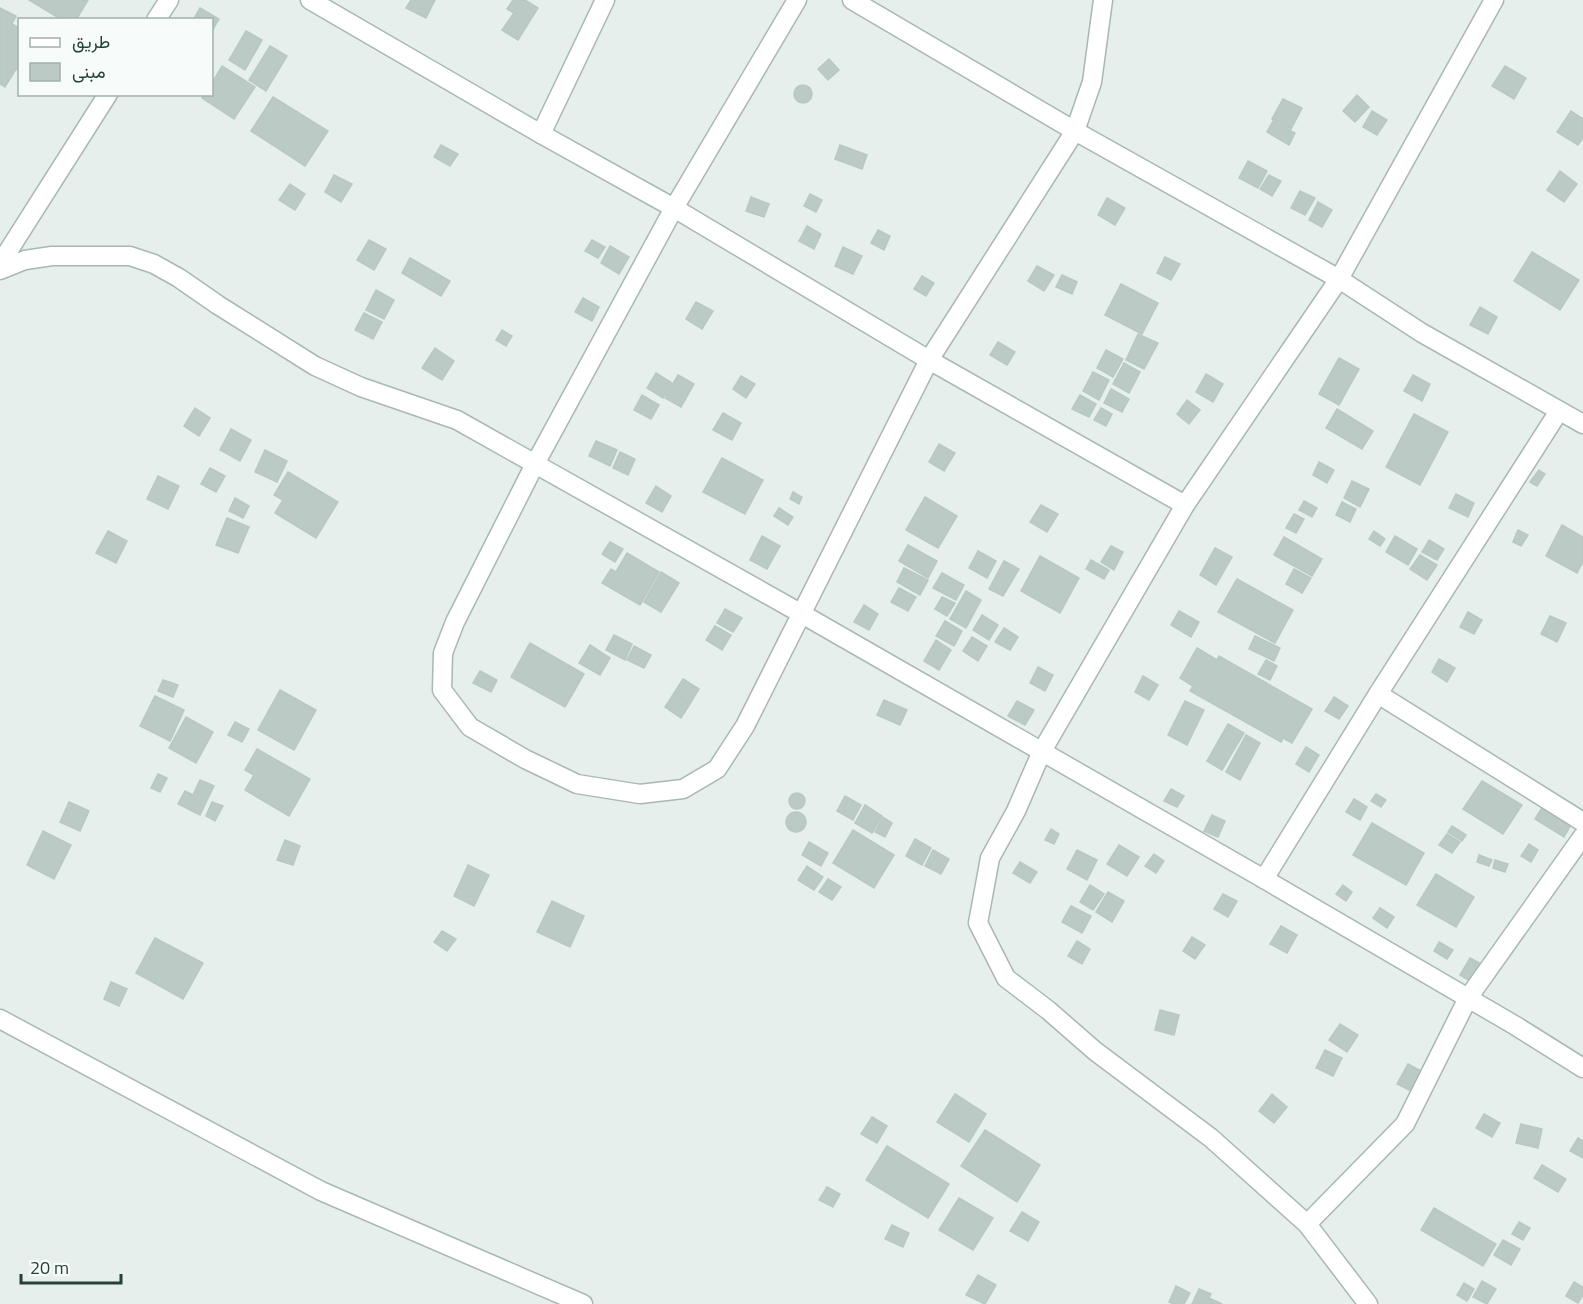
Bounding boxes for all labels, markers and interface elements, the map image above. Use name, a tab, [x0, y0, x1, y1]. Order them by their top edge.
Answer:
legend	[18, 18, 213, 96]
text: طريق	[72, 28, 110, 55]
text: مبنى	[72, 58, 106, 85]
scale bar	[21, 1247, 122, 1285]
text: 20 m	[30, 1254, 69, 1281]

